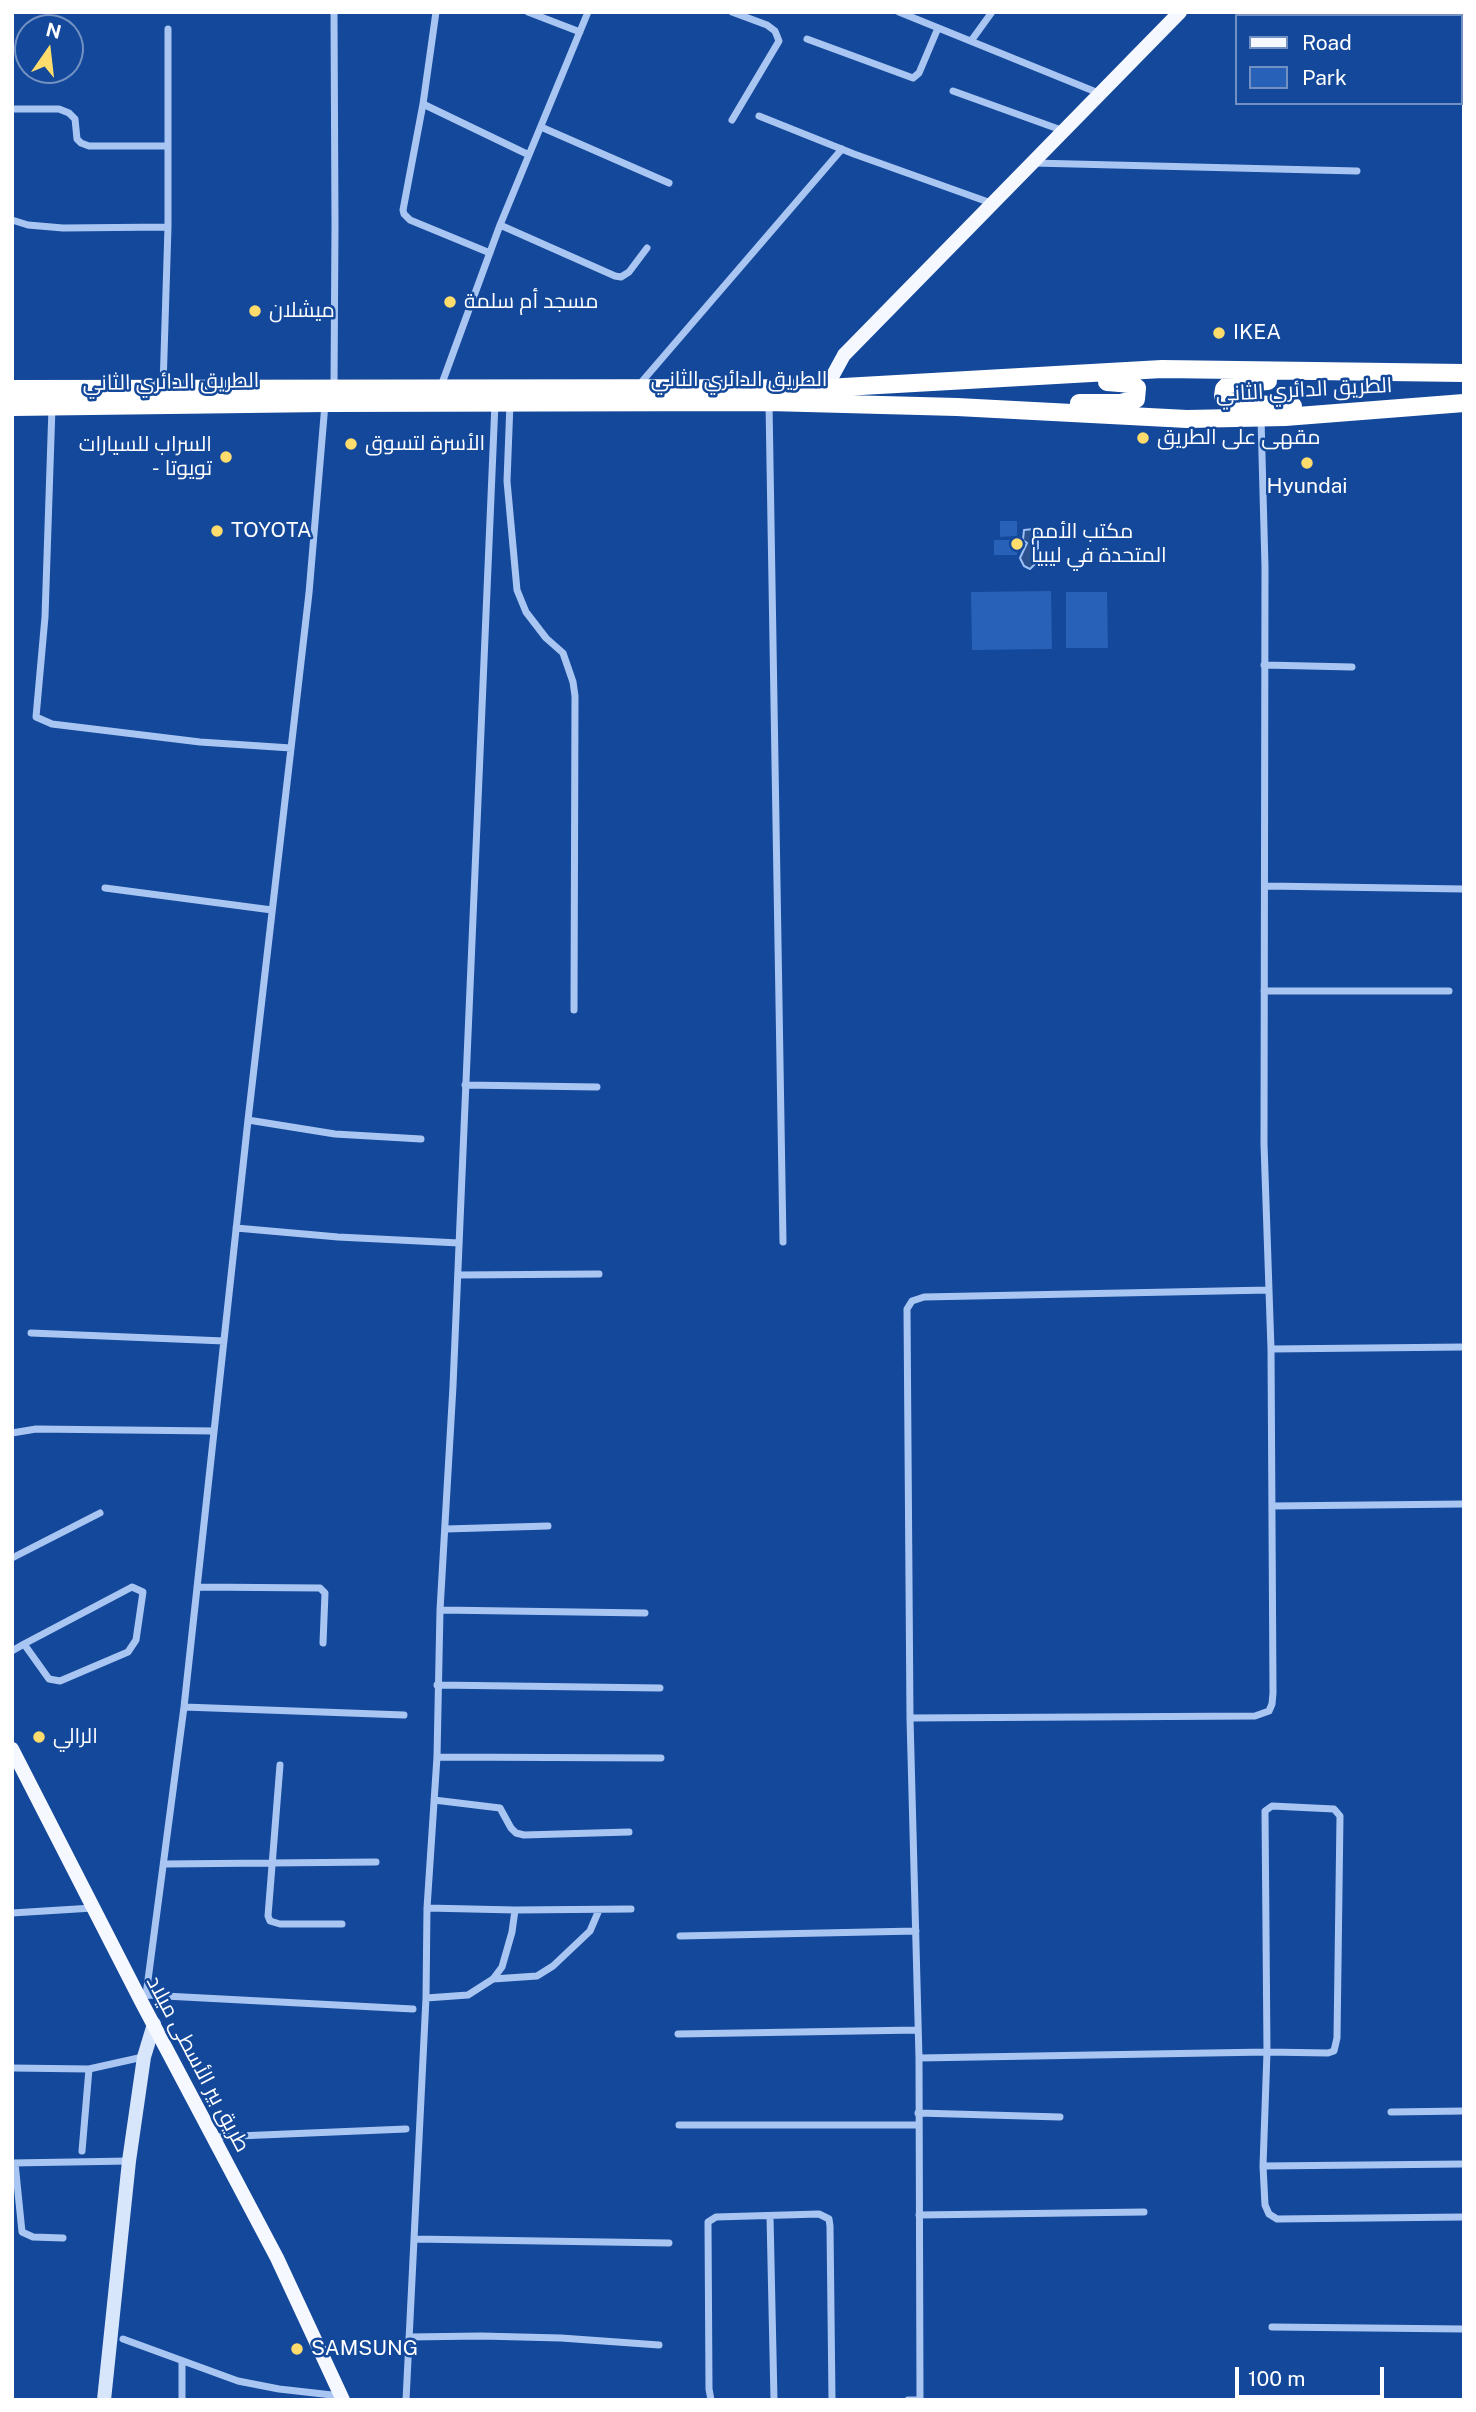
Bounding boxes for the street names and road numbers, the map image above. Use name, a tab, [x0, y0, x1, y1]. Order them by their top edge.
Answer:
street label: الطريق الدائري الثاني	[651, 367, 827, 393]
street label: الطريق الدائري الثاني	[82, 368, 260, 396]
street label: الطريق الدائري الثاني	[1215, 373, 1393, 407]
street label: طريق بير الأسطى ميلاد	[141, 1972, 255, 2156]

